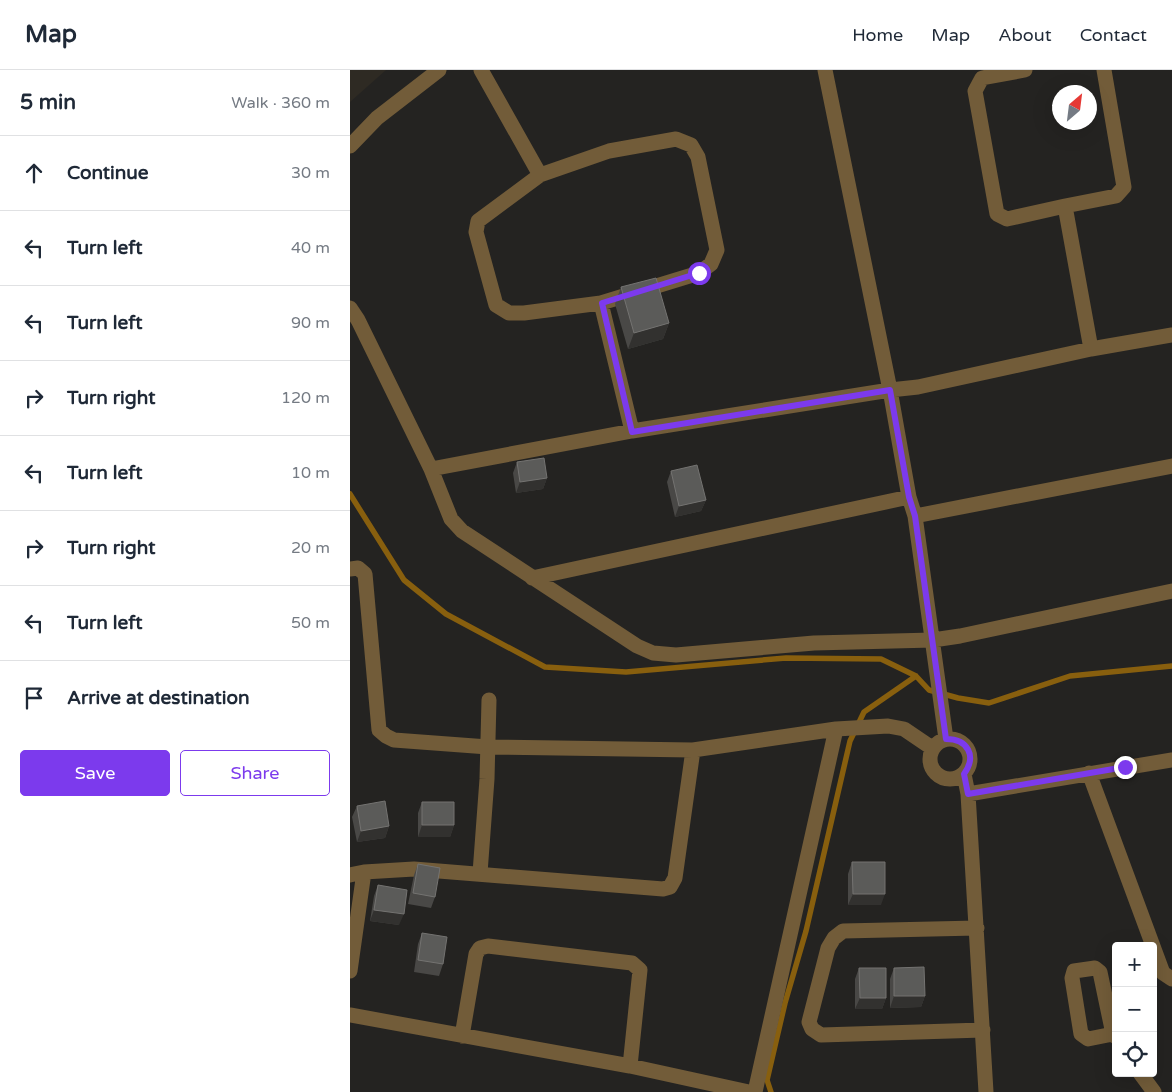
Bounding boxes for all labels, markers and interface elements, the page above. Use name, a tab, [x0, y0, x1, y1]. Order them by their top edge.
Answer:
text: Map	[25, 20, 77, 49]
text: Home	[852, 24, 903, 46]
text: Map	[931, 24, 970, 46]
text: About	[998, 24, 1052, 46]
text: Contact	[1080, 24, 1147, 46]
north arrow	[1052, 85, 1097, 130]
text: 5 min	[20, 90, 76, 115]
text: Walk · 360 m	[231, 93, 330, 113]
icon: ahead	[20, 159, 48, 187]
text: Continue	[67, 162, 149, 184]
text: 30 m	[291, 163, 330, 183]
icon: left	[20, 234, 48, 262]
text: Turn left	[67, 237, 143, 259]
text: 40 m	[291, 238, 330, 258]
route start	[688, 262, 711, 285]
icon: left	[20, 309, 48, 337]
text: Turn left	[67, 312, 143, 334]
text: 90 m	[291, 313, 330, 333]
icon: right	[20, 384, 48, 412]
text: Turn right	[67, 387, 155, 409]
text: 120 m	[281, 388, 330, 408]
icon: left	[20, 459, 48, 487]
text: Turn left	[67, 462, 143, 484]
text: 10 m	[291, 463, 330, 483]
icon: right	[20, 534, 48, 562]
text: Turn right	[67, 537, 155, 559]
text: 20 m	[291, 538, 330, 558]
icon: left	[20, 609, 48, 637]
text: Turn left	[67, 612, 143, 634]
text: 50 m	[291, 613, 330, 633]
icon: arrive	[20, 684, 48, 712]
text: Arrive at destination	[67, 687, 250, 709]
button: Save	[20, 750, 170, 796]
button: Share	[180, 750, 330, 796]
route end	[1114, 756, 1137, 779]
map controls	[1112, 942, 1157, 1077]
button: +	[1112, 942, 1157, 987]
button: −	[1112, 987, 1157, 1032]
button: locate	[1112, 1032, 1157, 1077]

